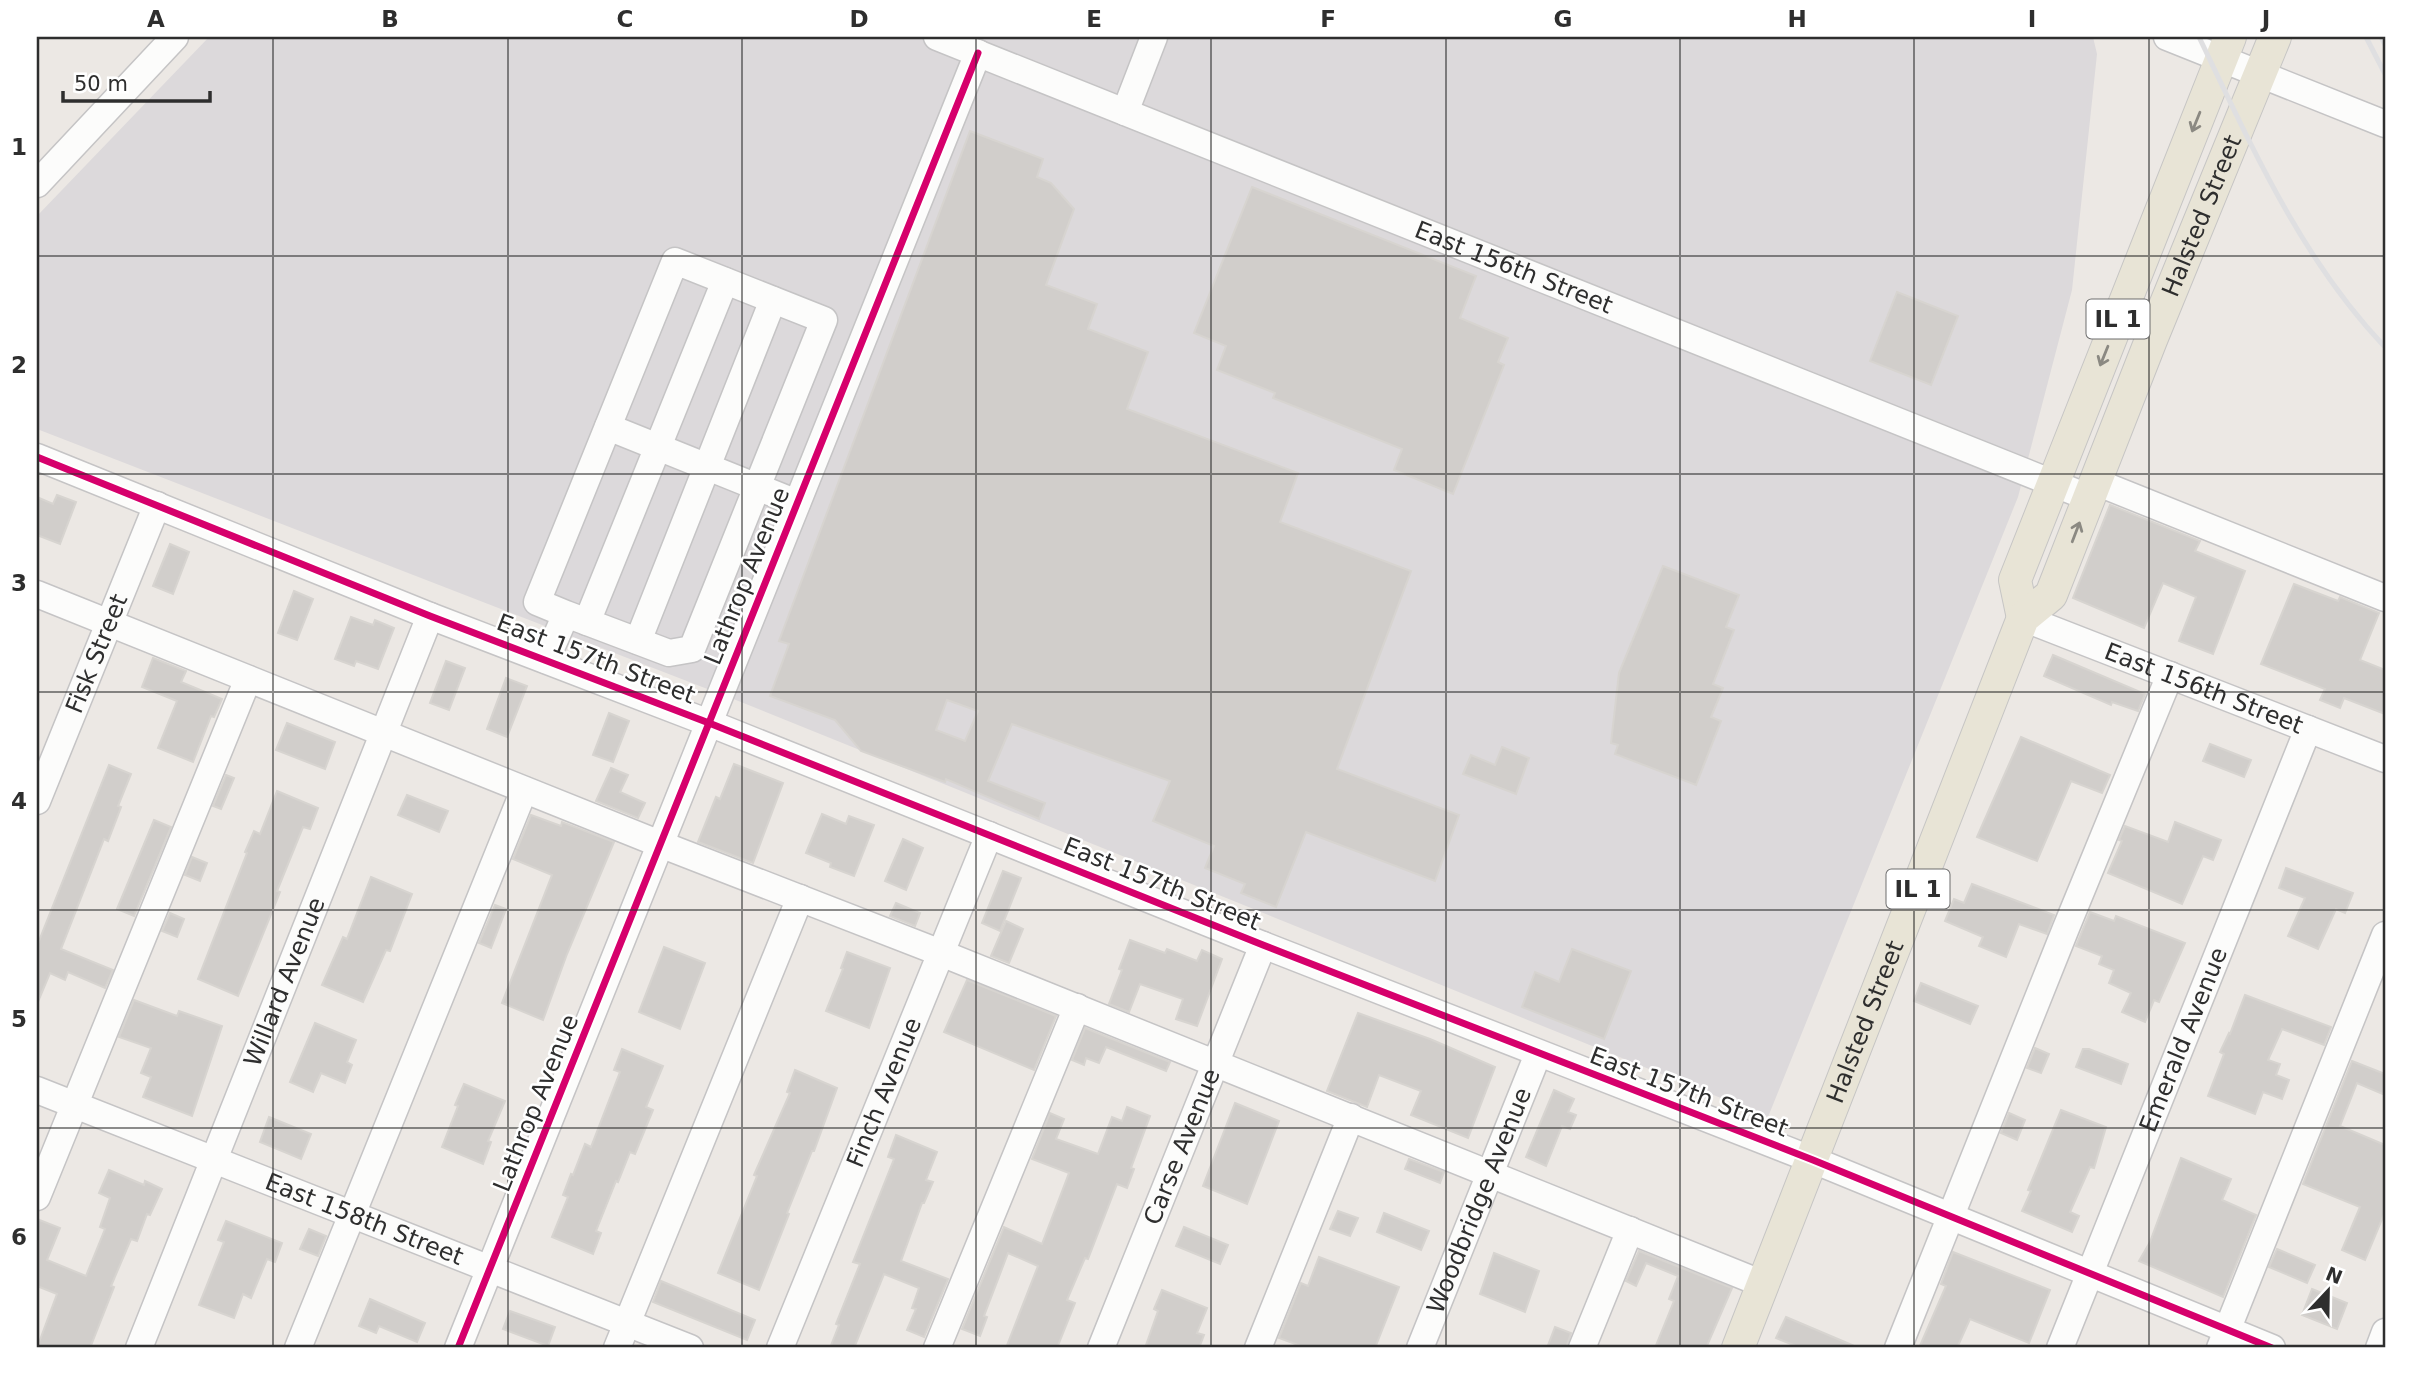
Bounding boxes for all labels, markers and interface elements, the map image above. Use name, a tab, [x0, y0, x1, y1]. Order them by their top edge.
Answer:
text: A	[147, 6, 165, 32]
text: B	[381, 6, 399, 32]
text: C	[617, 6, 633, 32]
text: D	[849, 6, 869, 32]
text: E	[1086, 6, 1102, 32]
text: F	[1320, 6, 1336, 32]
text: G	[1554, 6, 1572, 32]
text: H	[1787, 6, 1807, 32]
text: I	[2028, 6, 2036, 32]
text: J	[2260, 6, 2270, 32]
scale bar	[63, 60, 210, 104]
text: 50 m	[74, 72, 128, 96]
one-way arrow	[2189, 111, 2202, 132]
street label: Halsted Street	[2156, 131, 2247, 301]
text: 1	[11, 134, 27, 160]
street label: East 156th Street	[1411, 215, 1617, 320]
road number: IL 1	[2086, 300, 2150, 338]
one-way arrow	[2096, 345, 2109, 367]
text: 2	[11, 352, 27, 378]
street label: Lathrop Avenue	[699, 483, 795, 669]
one-way arrow	[2071, 521, 2084, 543]
text: 3	[11, 570, 27, 596]
street label: Fisk Street	[60, 590, 133, 717]
street label: East 157th Street	[493, 608, 699, 710]
street label: East 156th Street	[2101, 637, 2307, 740]
text: 4	[11, 788, 27, 814]
street label: East 157th Street	[1059, 832, 1265, 936]
road number: IL 1	[1886, 870, 1950, 908]
street label: Willard Avenue	[238, 893, 331, 1070]
street label: Halsted Street	[1821, 937, 1910, 1107]
street label: Emerald Avenue	[2134, 943, 2233, 1136]
text: 5	[11, 1006, 27, 1032]
street label: Lathrop Avenue	[488, 1010, 584, 1196]
street label: Finch Avenue	[841, 1013, 927, 1171]
street label: East 157th Street	[1586, 1041, 1792, 1143]
street label: Carse Avenue	[1138, 1065, 1226, 1229]
street label: Woodbridge Avenue	[1421, 1083, 1537, 1317]
street label: East 158th Street	[261, 1168, 467, 1271]
text: 6	[11, 1224, 27, 1250]
north arrow	[2292, 1256, 2362, 1326]
text: N	[2323, 1262, 2346, 1288]

